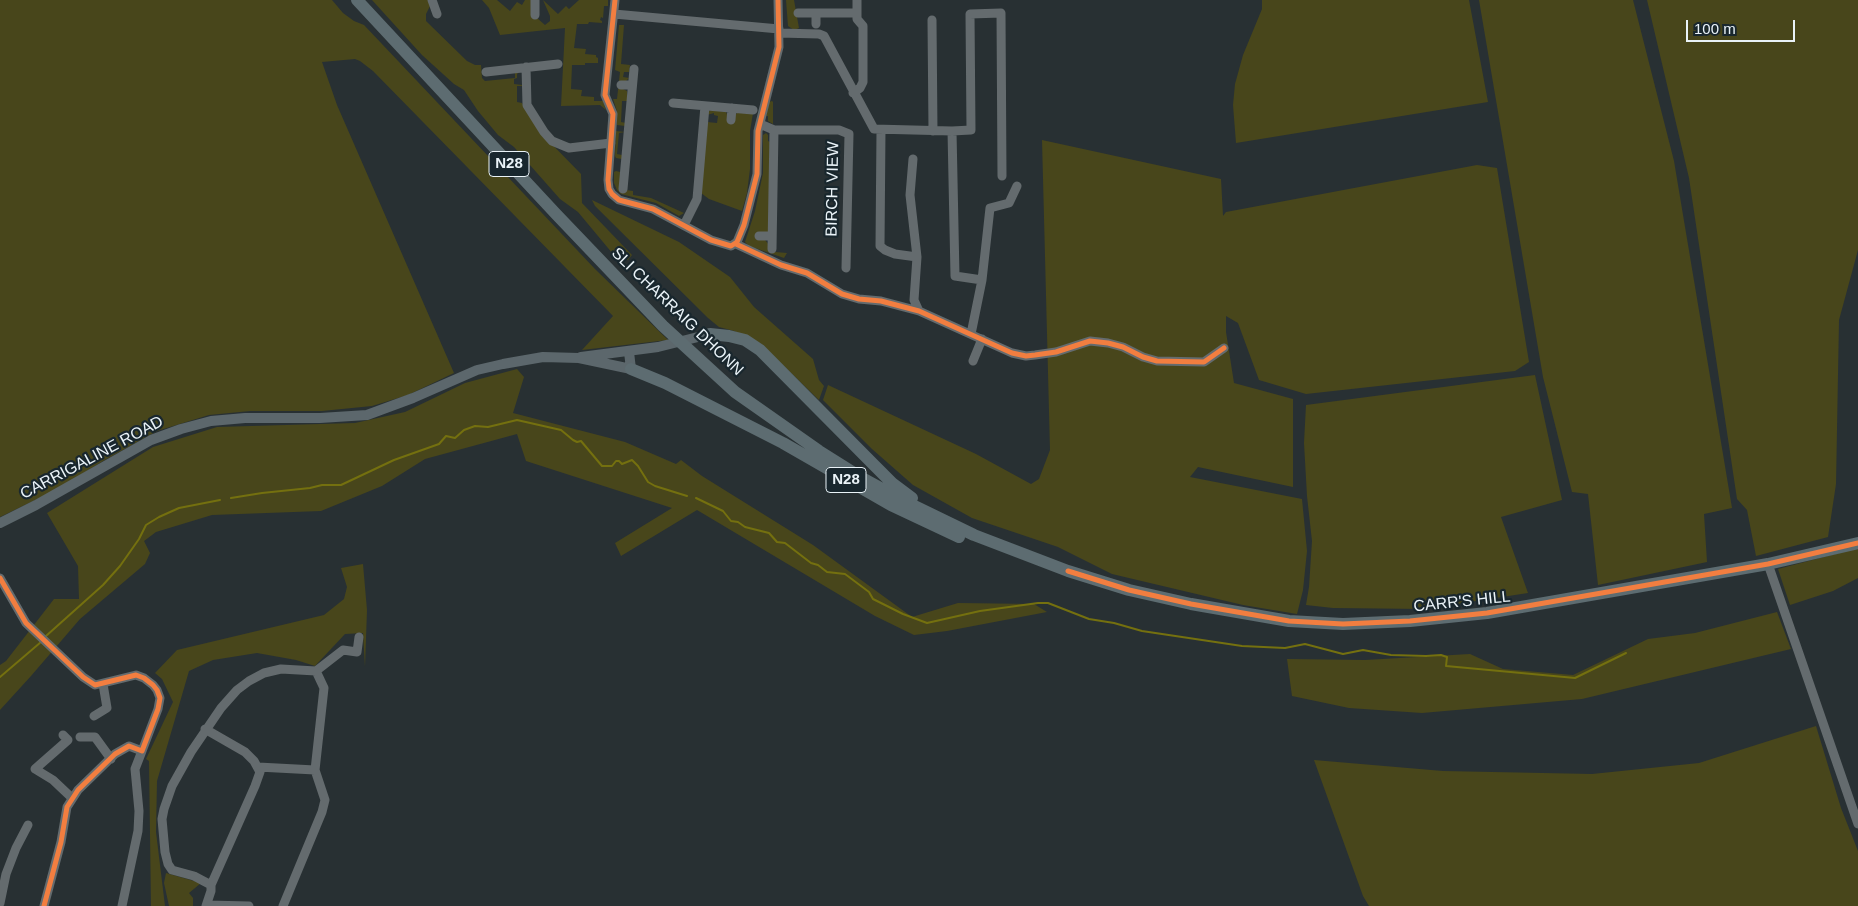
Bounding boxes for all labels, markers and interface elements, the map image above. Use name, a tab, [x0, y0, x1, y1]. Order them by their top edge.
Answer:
scale bar	[1688, 10, 1797, 42]
text: 100 m	[1694, 20, 1736, 37]
street label: BIRCH VIEW	[823, 141, 843, 237]
road number: N28	[489, 152, 529, 176]
street label: SLI CHARRAIG DHONN	[607, 244, 747, 380]
street label: CARRIGALINE ROAD	[17, 412, 167, 504]
road number: N28	[826, 468, 866, 492]
street label: CARR'S HILL	[1413, 587, 1511, 617]

